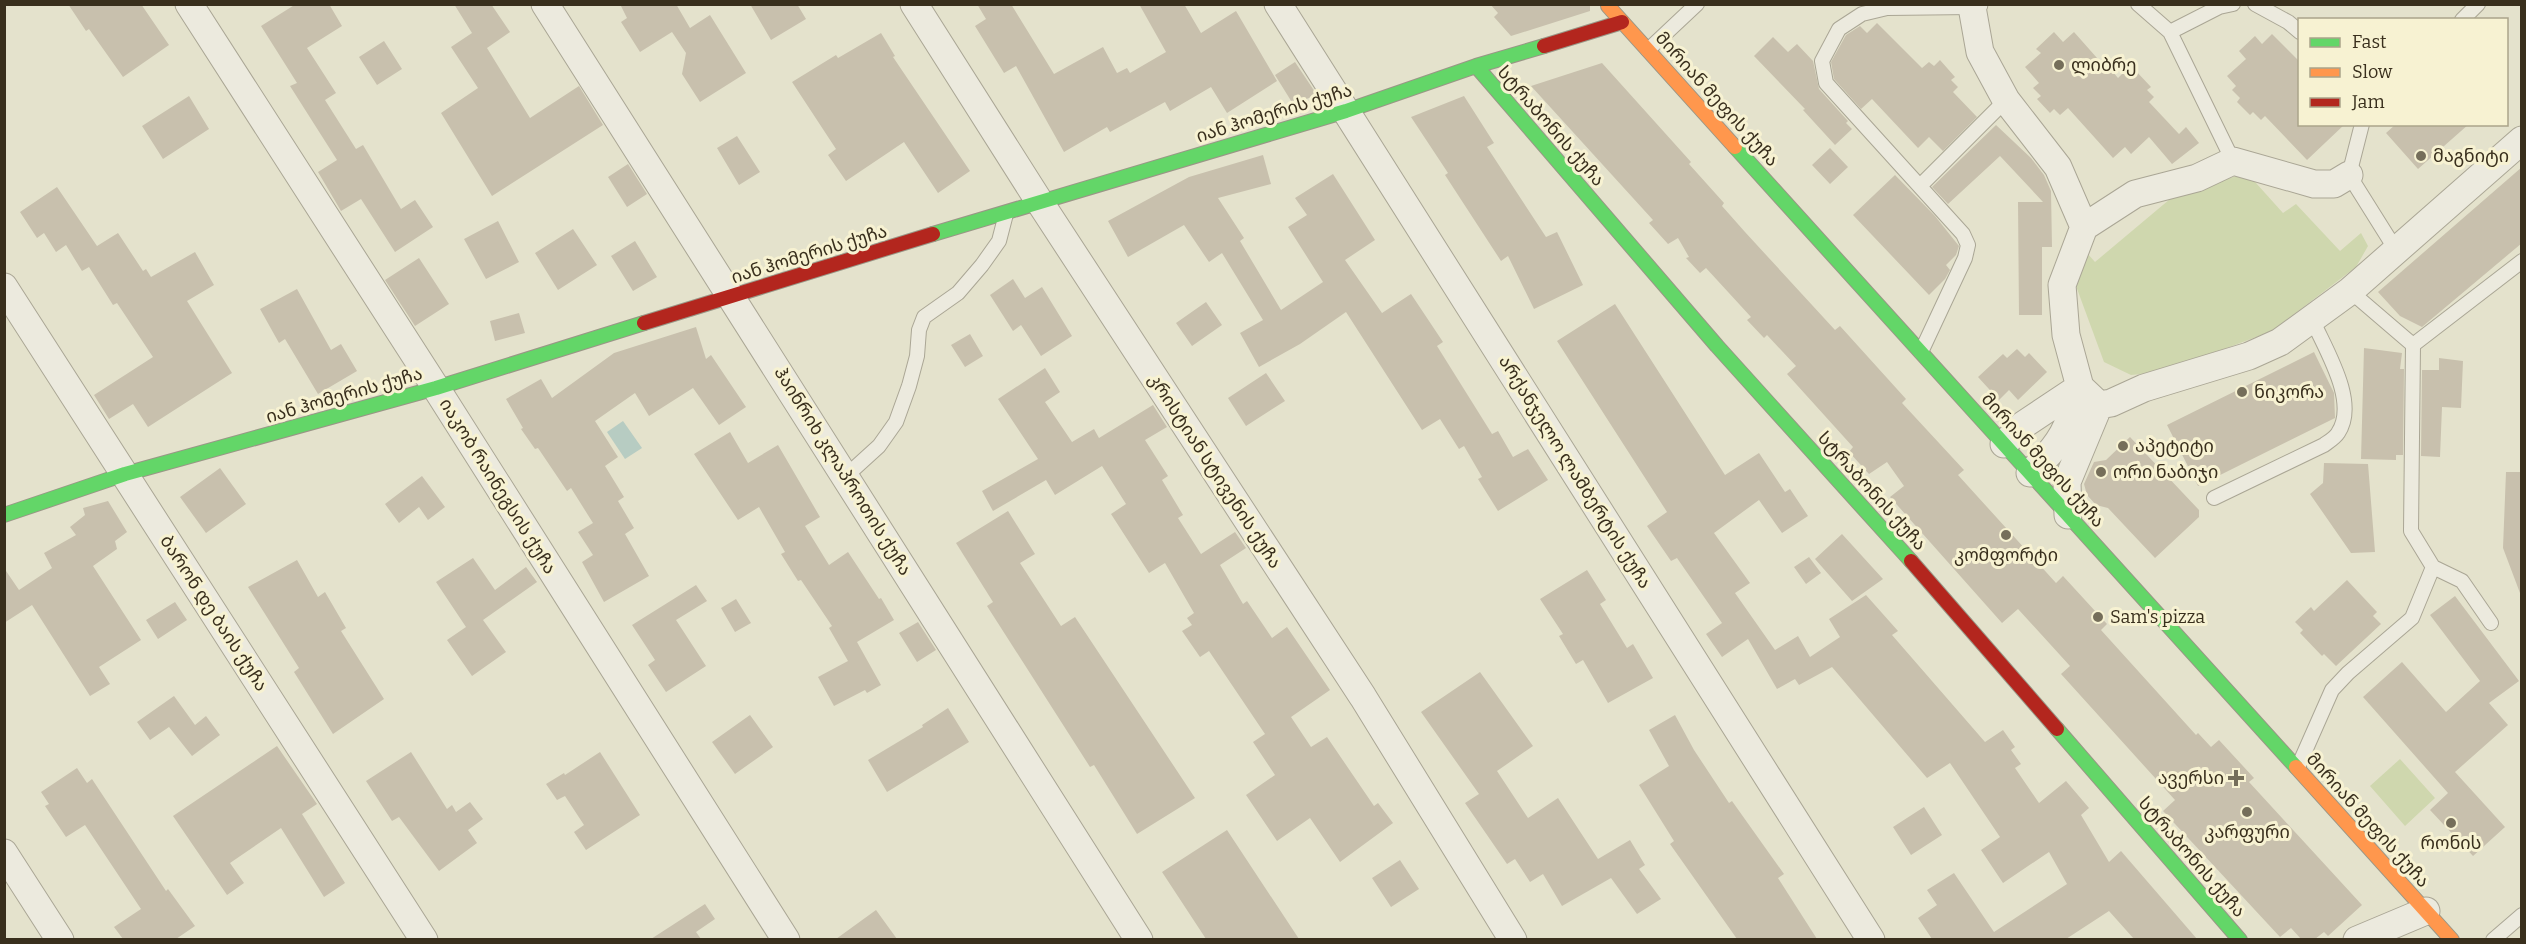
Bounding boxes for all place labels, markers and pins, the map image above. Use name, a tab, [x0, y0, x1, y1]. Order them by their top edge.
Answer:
place label: ლიბრე	[2071, 54, 2137, 76]
marker: ლიბრე	[2052, 58, 2066, 72]
place label: მაგნიტი	[2433, 145, 2509, 167]
marker: მაგნიტი	[2414, 149, 2428, 163]
place label: ნიკორა	[2254, 381, 2324, 403]
marker: ნიკორა	[2235, 385, 2249, 399]
place label: აპეტიტი	[2135, 435, 2214, 457]
marker: აპეტიტი	[2116, 439, 2130, 453]
place label: ორი ნაბიჯი	[2113, 461, 2218, 483]
marker: ორი ნაბიჯი	[2094, 465, 2108, 479]
marker: კომფორტი	[1999, 528, 2013, 542]
place label: კომფორტი	[1954, 544, 2058, 566]
place label: Sam's pizza	[2110, 606, 2205, 628]
marker: Sam's pizza	[2091, 610, 2105, 624]
place label: ავერსი	[2158, 767, 2224, 789]
marker: ავერსი	[2229, 771, 2243, 785]
marker: კარფური	[2240, 805, 2254, 819]
marker: რონის	[2444, 816, 2458, 830]
place label: კარფური	[2204, 821, 2290, 843]
place label: რონის	[2420, 832, 2482, 854]

